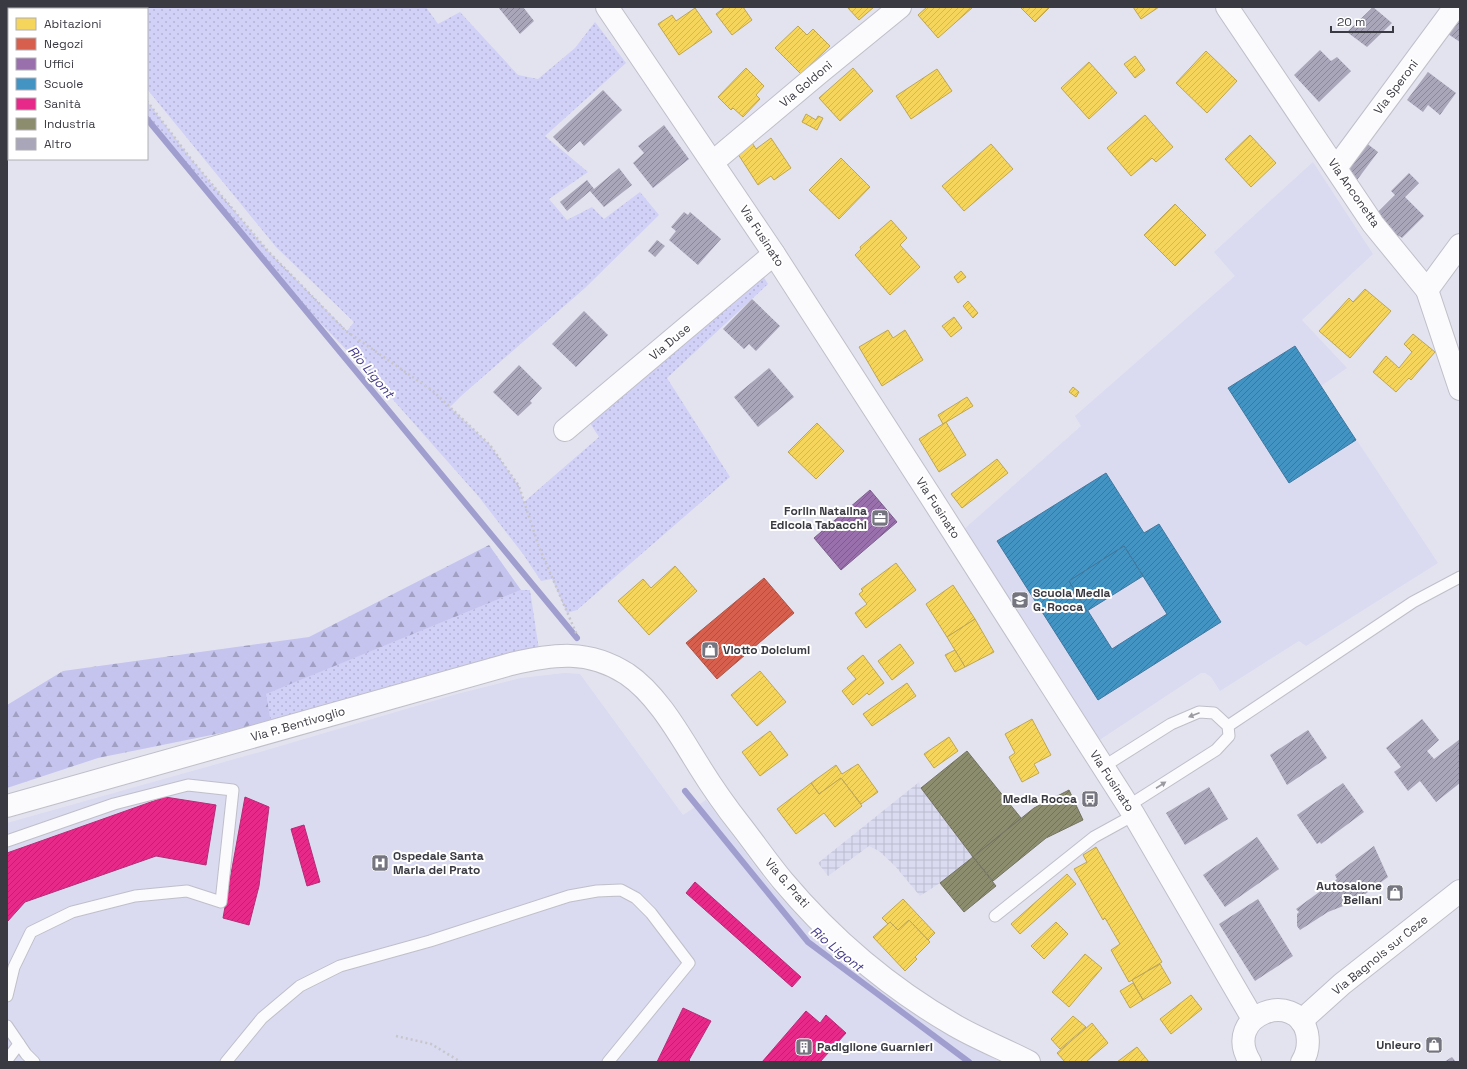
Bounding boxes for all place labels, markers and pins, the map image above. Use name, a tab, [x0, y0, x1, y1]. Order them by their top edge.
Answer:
place label: Forlin Natalina Edicola Tabacchi	[770, 503, 867, 533]
office icon: Forlin Natalina Edicola Tabacchi	[870, 508, 890, 528]
place label: Scuola Media G. Rocca	[1033, 585, 1111, 615]
school or university icon: Scuola Media G. Rocca	[1010, 590, 1030, 610]
shop icon: Viotto Dolciumi	[700, 640, 720, 660]
place label: Viotto Dolciumi	[723, 642, 810, 658]
bus stop icon: Media Rocca	[1080, 789, 1100, 809]
place label: Media Rocca	[1003, 791, 1077, 807]
place label: Ospedale Santa Maria del Prato	[393, 848, 484, 878]
hospital icon: Ospedale Santa Maria del Prato	[370, 853, 390, 873]
place label: Autosalone Bellani	[1316, 878, 1382, 908]
shop icon: Autosalone Bellani	[1385, 883, 1405, 903]
shop icon: Unieuro	[1424, 1035, 1444, 1055]
building icon: Padiglione Guarnieri	[794, 1037, 814, 1057]
place label: Unieuro	[1376, 1037, 1421, 1053]
place label: Padiglione Guarnieri	[817, 1039, 933, 1055]

